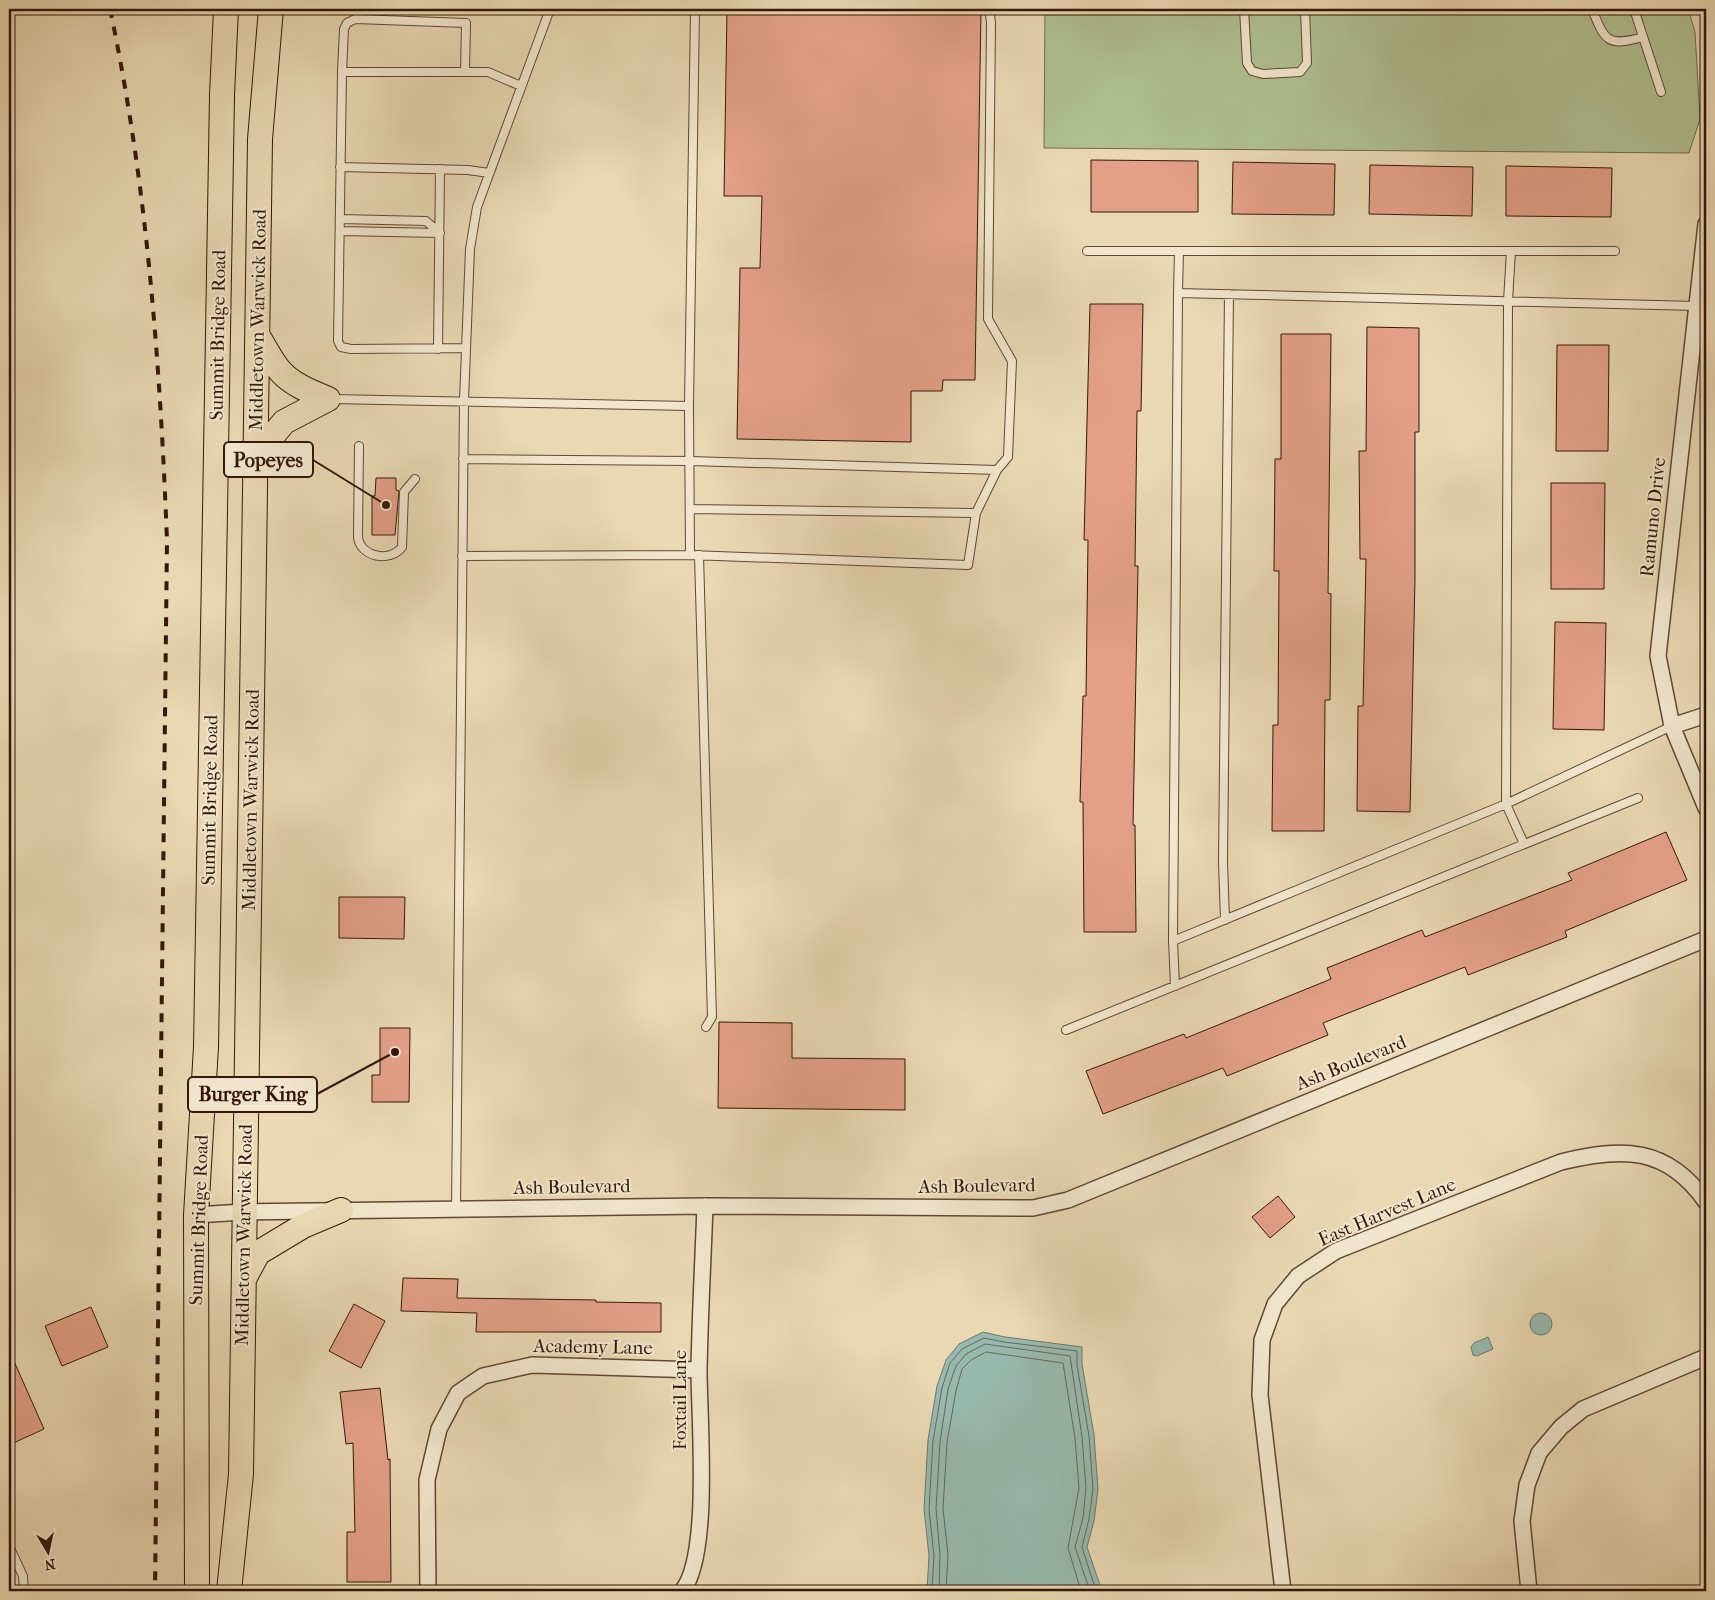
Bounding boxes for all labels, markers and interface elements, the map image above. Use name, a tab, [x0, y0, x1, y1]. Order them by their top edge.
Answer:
street label: Middletown Warwick Road	[245, 208, 271, 431]
street label: Summit Bridge Road	[206, 249, 230, 420]
callout: Popeyes	[224, 442, 313, 477]
text: Popeyes	[233, 449, 303, 472]
street label: Ramuno Drive	[1636, 456, 1670, 578]
street label: Middletown Warwick Road	[238, 688, 264, 911]
street label: Summit Bridge Road	[198, 714, 222, 885]
street label: Ash Boulevard	[1292, 1031, 1410, 1096]
callout: Burger King	[188, 1077, 317, 1112]
text: Burger King	[199, 1083, 309, 1106]
street label: Middletown Warwick Road	[231, 1123, 257, 1346]
street label: Summit Bridge Road	[185, 1134, 213, 1306]
street label: East Harvest Lane	[1315, 1173, 1459, 1251]
street label: Ash Boulevard	[917, 1174, 1036, 1198]
street label: Ash Boulevard	[512, 1175, 631, 1199]
street label: Academy Lane	[532, 1335, 653, 1359]
street label: Foxtail Lane	[669, 1350, 691, 1450]
north arrow	[22, 1528, 72, 1578]
text: N	[43, 1555, 57, 1574]

